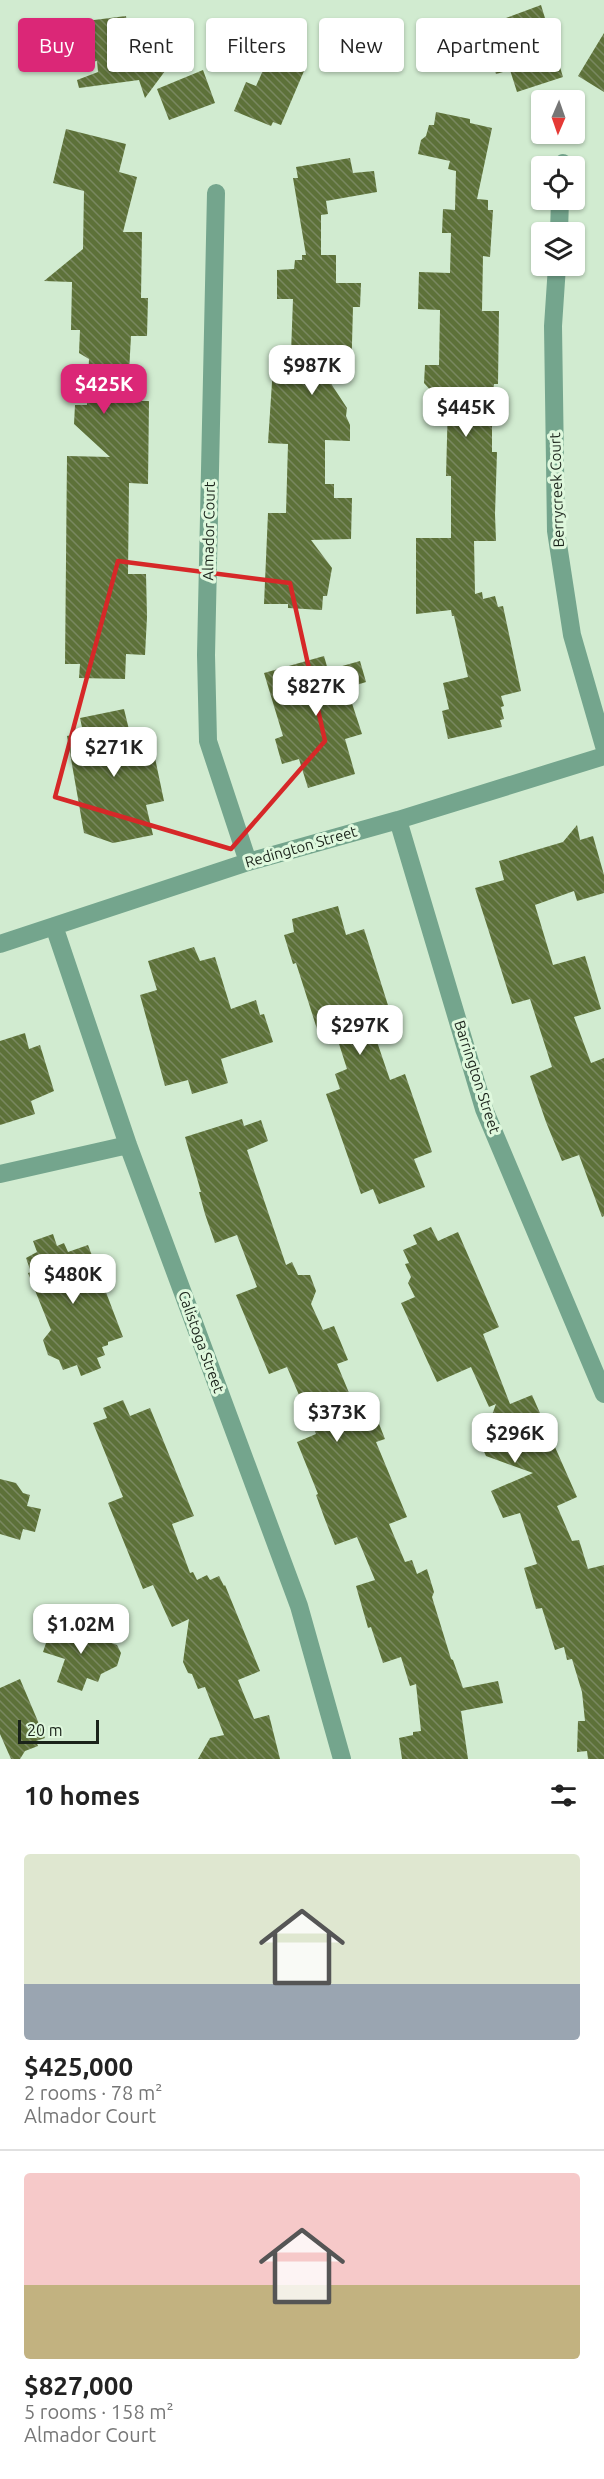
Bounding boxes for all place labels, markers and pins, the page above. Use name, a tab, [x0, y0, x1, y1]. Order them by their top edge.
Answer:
pin: $987K	[270, 345, 354, 396]
pin: $425K	[62, 364, 146, 415]
pin: $445K	[424, 387, 508, 438]
pin: $827K	[274, 666, 358, 717]
pin: $271K	[72, 727, 156, 778]
pin: $297K	[318, 1005, 402, 1056]
pin: $480K	[31, 1254, 115, 1305]
pin: $373K	[295, 1392, 379, 1443]
pin: $296K	[473, 1413, 557, 1464]
pin: $1.02M	[32, 1604, 130, 1655]

